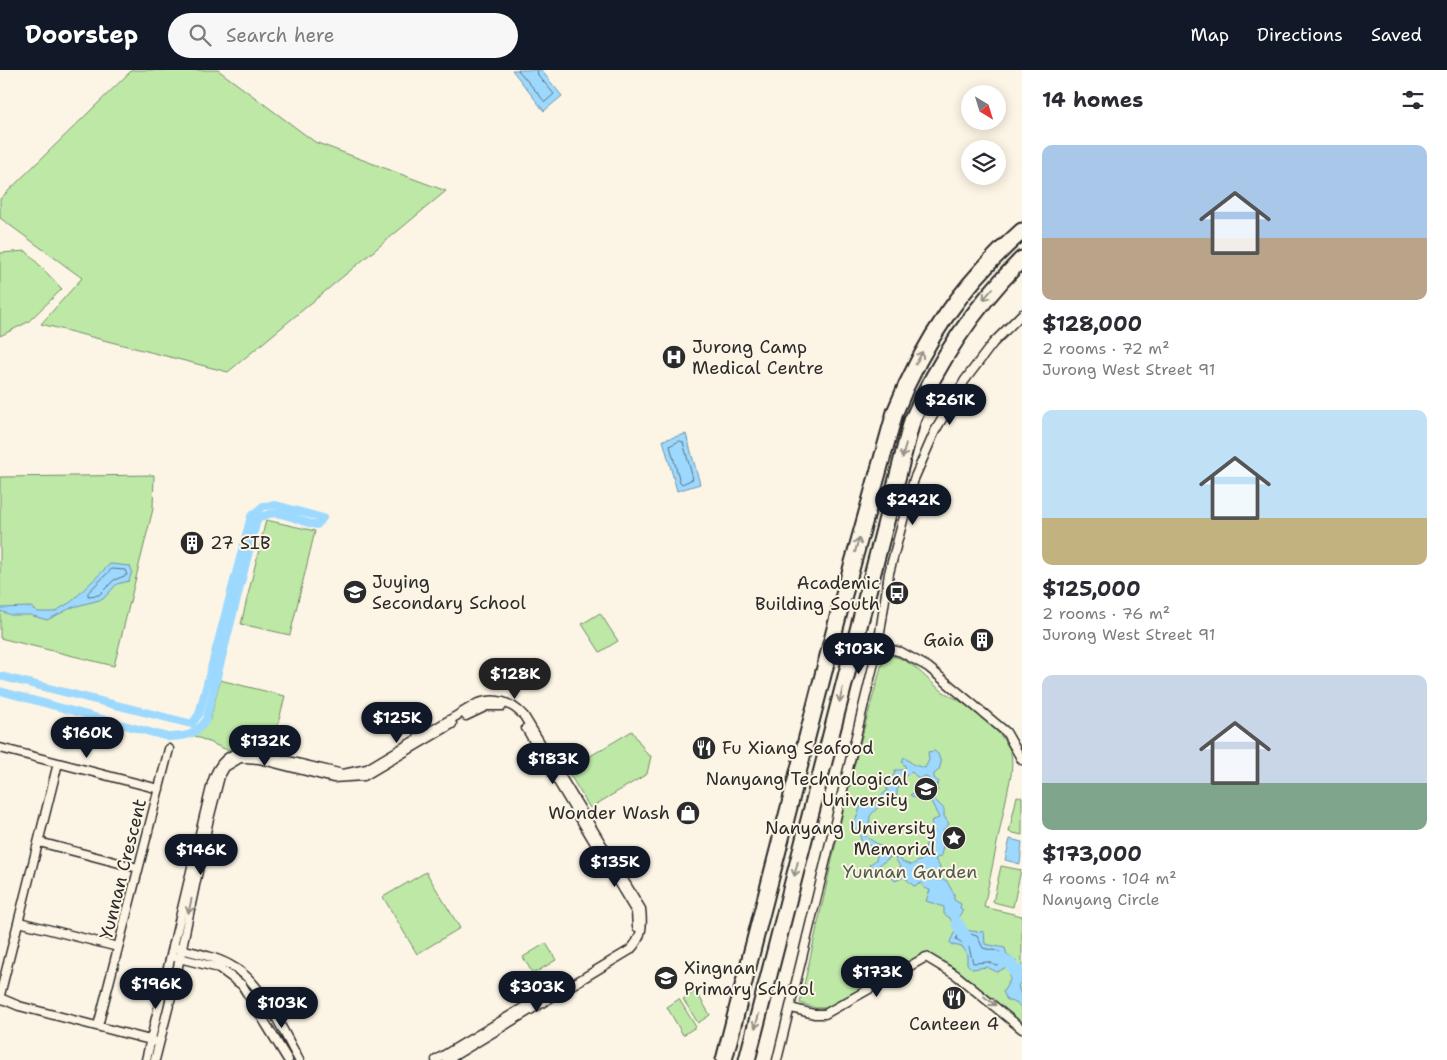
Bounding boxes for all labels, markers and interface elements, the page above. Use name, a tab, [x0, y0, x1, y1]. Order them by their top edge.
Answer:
search box	[168, 13, 518, 58]
text: Doorstep	[25, 19, 138, 51]
icon: search	[186, 21, 214, 49]
text: Search here	[226, 23, 335, 48]
text: Map	[1191, 23, 1229, 47]
text: Directions	[1257, 23, 1343, 47]
text: Saved	[1371, 23, 1422, 47]
north arrow	[961, 85, 1006, 130]
map controls	[961, 85, 1006, 185]
text: 14 homes	[1042, 86, 1143, 114]
icon: filters	[1399, 86, 1427, 114]
button: layers	[961, 140, 1006, 185]
icon: home	[1190, 178, 1280, 268]
one-way arrow	[983, 288, 994, 301]
text: $128,000	[1042, 310, 1142, 338]
place label: Jurong Camp Medical Centre	[692, 335, 824, 380]
text: 2 rooms · 72 m²	[1042, 338, 1170, 359]
hospital icon: Jurong Camp Medical Centre	[661, 344, 687, 370]
one-way arrow	[914, 350, 924, 365]
text: Jurong West Street 91	[1042, 359, 1215, 380]
pin: $261K	[915, 384, 985, 426]
text: $261K	[925, 389, 975, 410]
one-way arrow	[899, 443, 908, 459]
icon: home	[1190, 443, 1280, 533]
pin: $242K	[878, 484, 948, 526]
text: $242K	[886, 489, 940, 510]
building icon: 27 SIB	[179, 530, 205, 556]
place label: 27 SIB	[210, 531, 271, 555]
one-way arrow	[853, 537, 863, 553]
place label: Juying Secondary School	[372, 570, 526, 615]
place label: Academic Building South	[755, 571, 880, 616]
text: $125,000	[1042, 575, 1141, 603]
school or university icon: Juying Secondary School	[342, 579, 368, 605]
bus stop icon: Academic Building South	[884, 580, 910, 606]
text: 2 rooms · 76 m²	[1042, 603, 1170, 624]
text: Jurong West Street 91	[1042, 624, 1215, 645]
building icon: Gaia	[969, 627, 995, 653]
place label: Gaia	[923, 628, 964, 652]
pin: $103K	[824, 632, 894, 675]
text: $103K	[834, 638, 884, 659]
pin: $128K	[480, 658, 550, 700]
text: $128K	[490, 663, 540, 684]
one-way arrow	[835, 686, 845, 702]
pin: $125K	[362, 702, 432, 744]
text: $125K	[372, 707, 422, 728]
icon: home	[1190, 708, 1280, 798]
pin: $160K	[52, 716, 122, 759]
text: $160K	[62, 722, 112, 743]
pin: $132K	[230, 724, 300, 767]
text: $132K	[240, 730, 290, 751]
restaurant icon: Fu Xiang Seafood	[691, 735, 717, 761]
place label: Fu Xiang Seafood	[722, 736, 874, 760]
pin: $183K	[518, 742, 588, 785]
text: $183K	[528, 748, 578, 769]
place label: Nanyang Technological University	[705, 767, 909, 812]
school or university icon: Nanyang Technological University	[913, 776, 939, 802]
street label: Yunnan Crescent	[94, 796, 152, 942]
shop icon: Wonder Wash	[675, 800, 701, 826]
place label: Wonder Wash	[548, 801, 670, 825]
place label: Nanyang University Memorial	[765, 816, 937, 861]
place icon: Nanyang University Memorial	[941, 825, 967, 851]
pin: $146K	[166, 834, 236, 876]
text: $146K	[176, 839, 226, 860]
text: $173,000	[1042, 840, 1142, 868]
pin: $135K	[580, 846, 650, 888]
text: $135K	[590, 851, 640, 872]
park label: Yunnan Garden	[843, 860, 977, 884]
one-way arrow	[791, 861, 800, 877]
text: 4 rooms · 104 m²	[1042, 868, 1177, 889]
text: Nanyang Circle	[1042, 889, 1160, 910]
one-way arrow	[185, 898, 194, 914]
place label: Xingnan Primary School	[684, 956, 815, 1001]
pin: $173K	[842, 956, 912, 998]
text: $173K	[852, 961, 902, 982]
school or university icon: Xingnan Primary School	[653, 965, 679, 991]
pin: $196K	[121, 968, 191, 1010]
pin: $303K	[502, 970, 572, 1013]
text: $196K	[131, 973, 181, 994]
text: $303K	[510, 976, 564, 997]
restaurant icon: Canteen 4	[941, 985, 967, 1011]
pin: $103K	[247, 986, 317, 1029]
text: $103K	[257, 992, 307, 1013]
one-way arrow	[983, 996, 996, 1007]
one-way arrow	[752, 1012, 762, 1028]
place label: Canteen 4	[909, 1012, 999, 1036]

